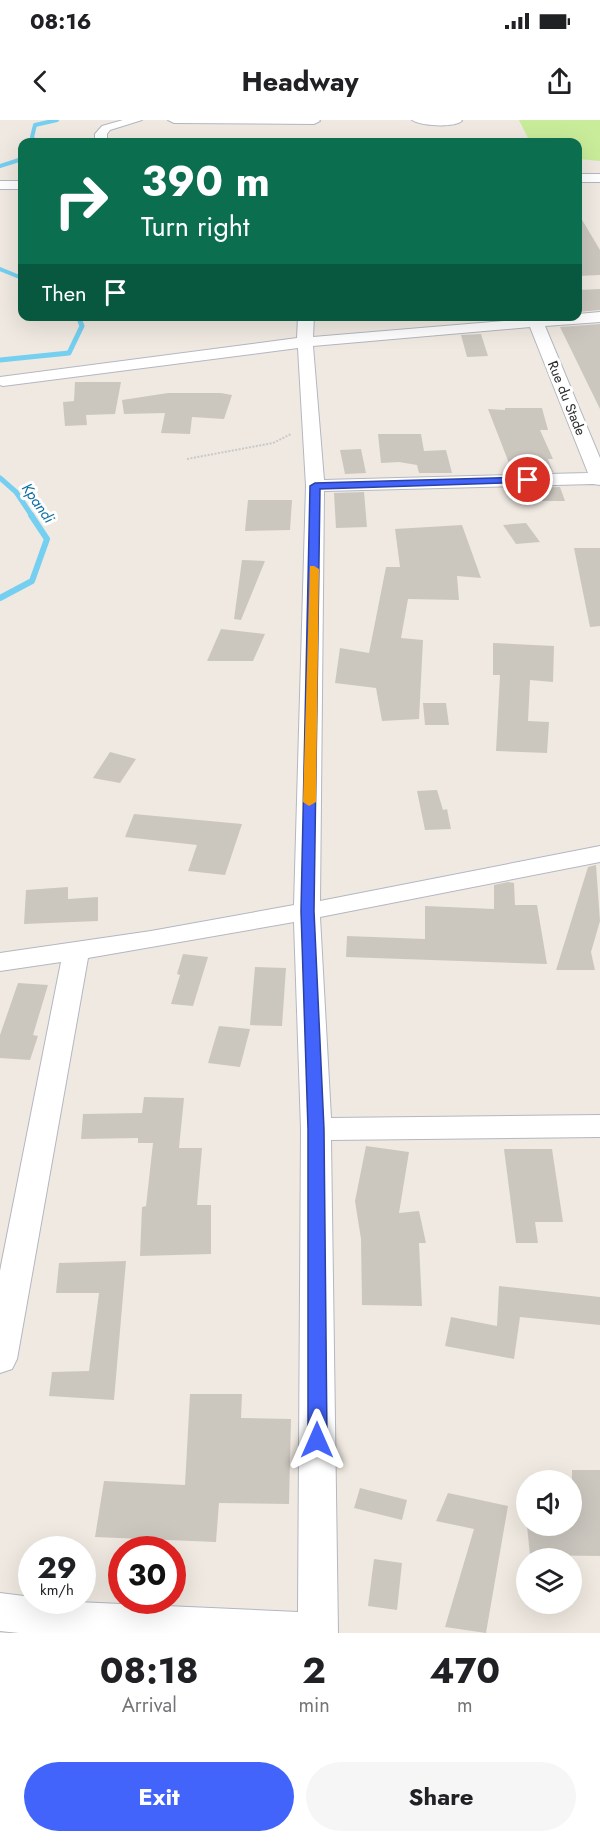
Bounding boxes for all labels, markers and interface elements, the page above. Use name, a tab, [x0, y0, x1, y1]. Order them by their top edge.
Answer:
text: 08:16	[30, 5, 91, 37]
text: Headway	[242, 62, 358, 101]
icon: back	[24, 65, 57, 98]
icon: share	[543, 65, 576, 98]
text: 390 m	[141, 151, 270, 212]
icon: right	[42, 162, 120, 240]
text: Turn right	[141, 207, 249, 246]
icon: arrive	[99, 276, 132, 309]
text: Then	[42, 277, 87, 309]
street label: Rue du Stade	[543, 358, 591, 438]
pin	[502, 454, 553, 505]
icon: arrive	[511, 463, 544, 496]
water label: Kpandi	[16, 478, 60, 528]
position arrow	[285, 1408, 349, 1472]
map controls	[516, 1470, 582, 1614]
button: sound	[516, 1470, 582, 1536]
speed limit sign: 30	[108, 1536, 186, 1614]
text: 29	[37, 1546, 77, 1589]
button: layers	[516, 1548, 582, 1614]
text: km/h	[40, 1579, 74, 1601]
text: 08:18	[100, 1644, 199, 1696]
text: 2	[302, 1644, 326, 1696]
text: 470	[430, 1644, 500, 1696]
text: Arrival	[122, 1691, 177, 1720]
text: min	[298, 1691, 330, 1720]
text: m	[457, 1691, 473, 1720]
button: Exit	[24, 1762, 294, 1831]
button: Share	[306, 1762, 576, 1831]

